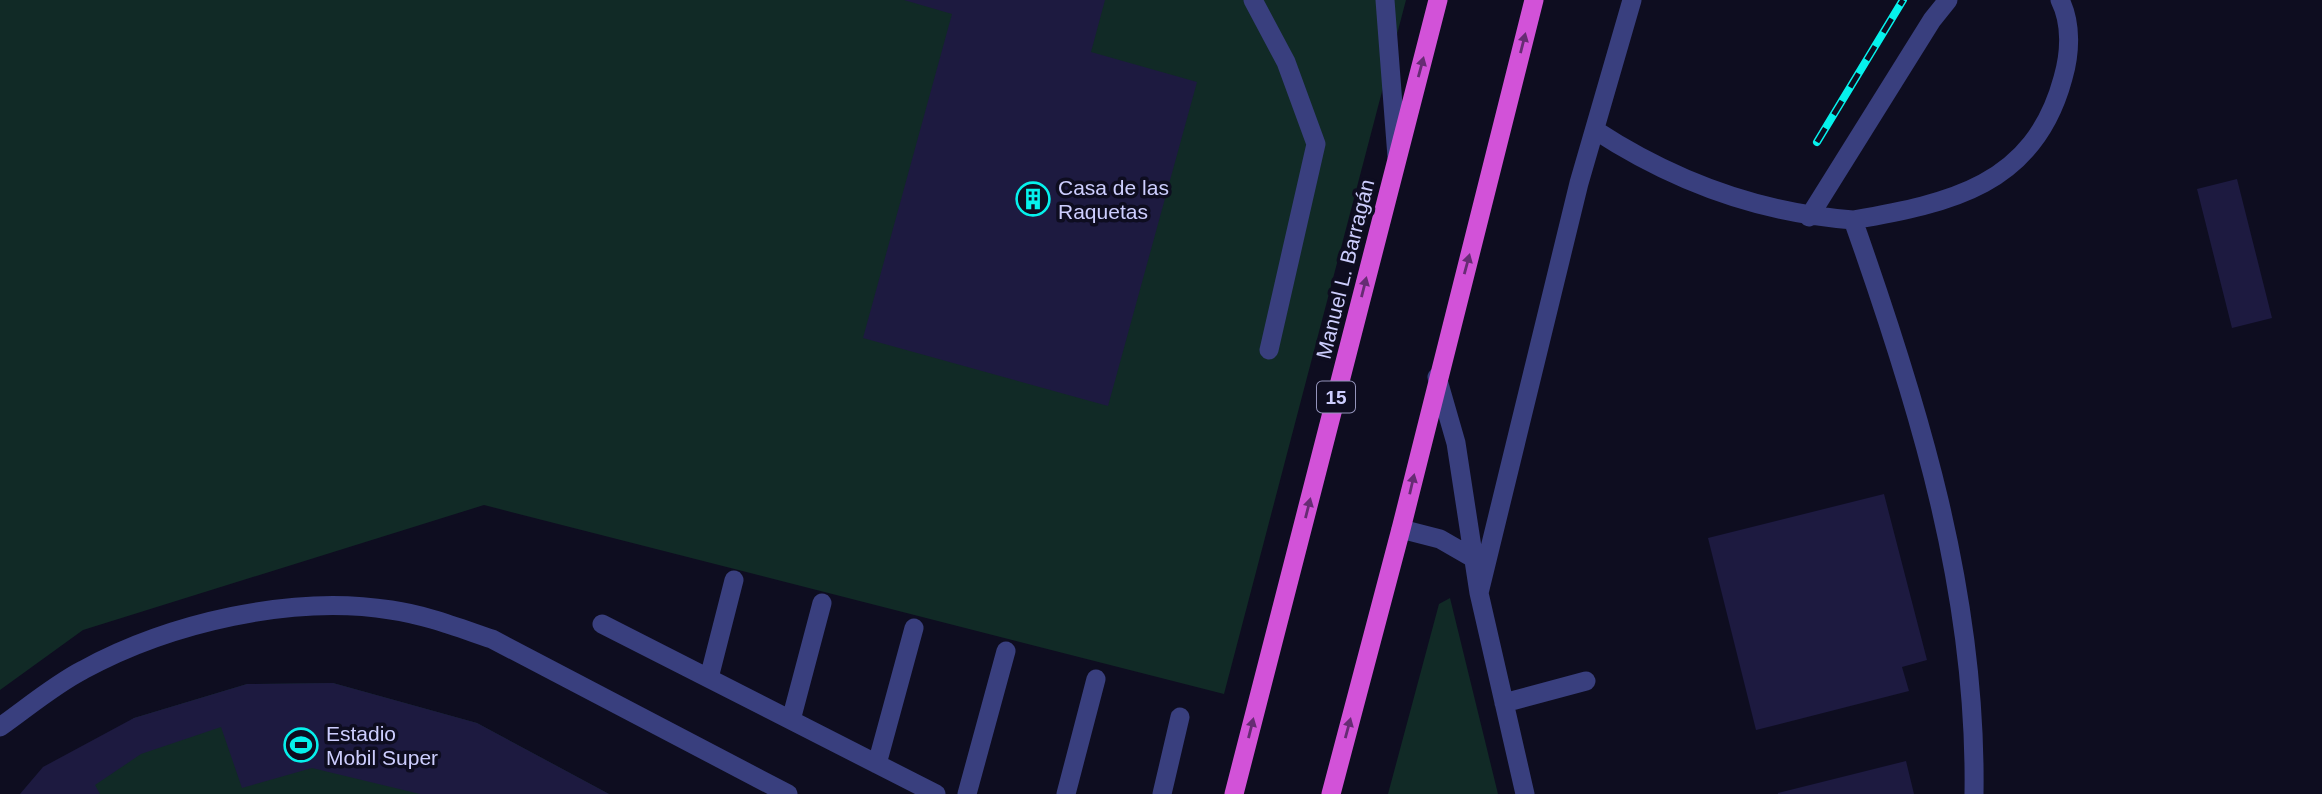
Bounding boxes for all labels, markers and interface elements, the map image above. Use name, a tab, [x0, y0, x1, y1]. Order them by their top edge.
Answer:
one-way arrow	[1518, 32, 1529, 54]
one-way arrow	[1416, 56, 1427, 78]
place label: Casa de las Raquetas	[1058, 176, 1169, 223]
street label: Manuel L. Barragán	[1312, 177, 1378, 361]
building icon: Casa de las Raquetas	[1014, 180, 1052, 218]
one-way arrow	[1462, 252, 1473, 274]
one-way arrow	[1359, 276, 1370, 298]
road number: 15	[1317, 382, 1355, 412]
one-way arrow	[1407, 473, 1418, 495]
one-way arrow	[1303, 496, 1314, 518]
one-way arrow	[1246, 717, 1257, 739]
one-way arrow	[1343, 717, 1354, 739]
place label: Estadio Mobil Super	[326, 722, 438, 769]
sports icon: Estadio Mobil Super	[282, 726, 320, 764]

